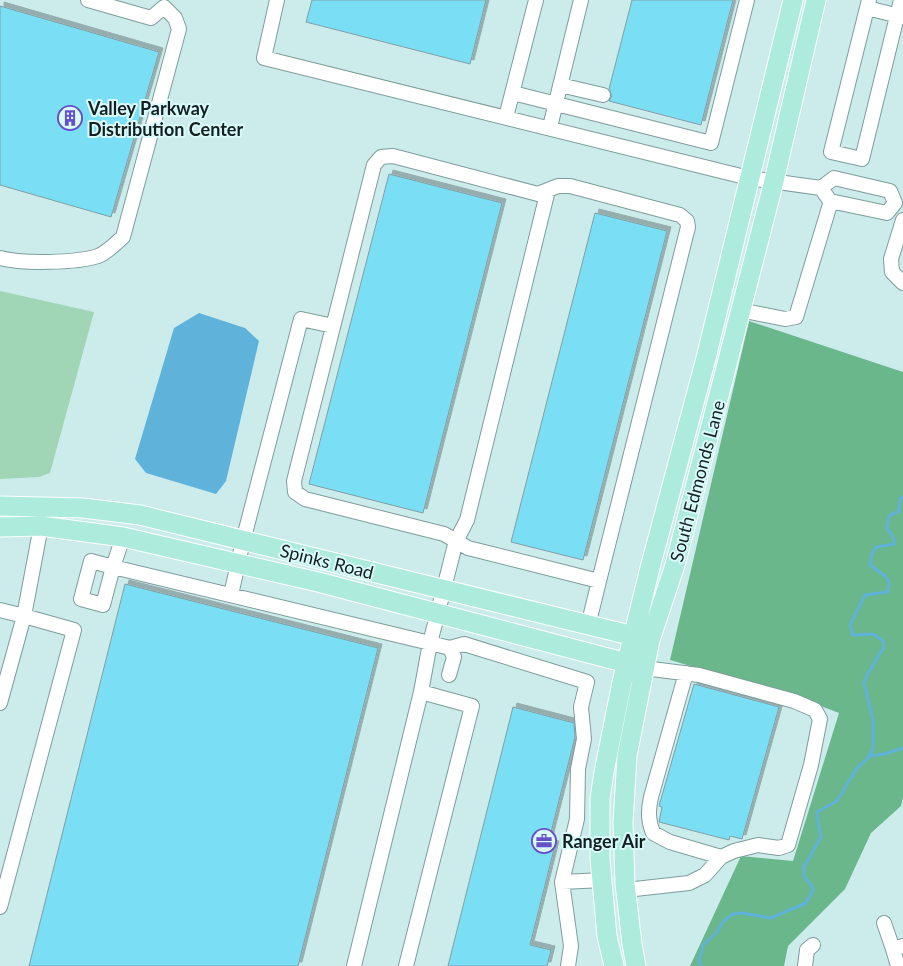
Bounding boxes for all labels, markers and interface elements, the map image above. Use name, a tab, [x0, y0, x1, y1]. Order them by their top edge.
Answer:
place label: Valley Parkway Distribution Center	[87, 97, 243, 140]
building icon: Valley Parkway Distribution Center	[57, 105, 83, 131]
street label: South Edmonds Lane	[665, 398, 729, 564]
street label: Spinks Road	[278, 539, 376, 583]
office icon: Ranger Air	[531, 828, 557, 854]
place label: Ranger Air	[562, 830, 646, 852]

